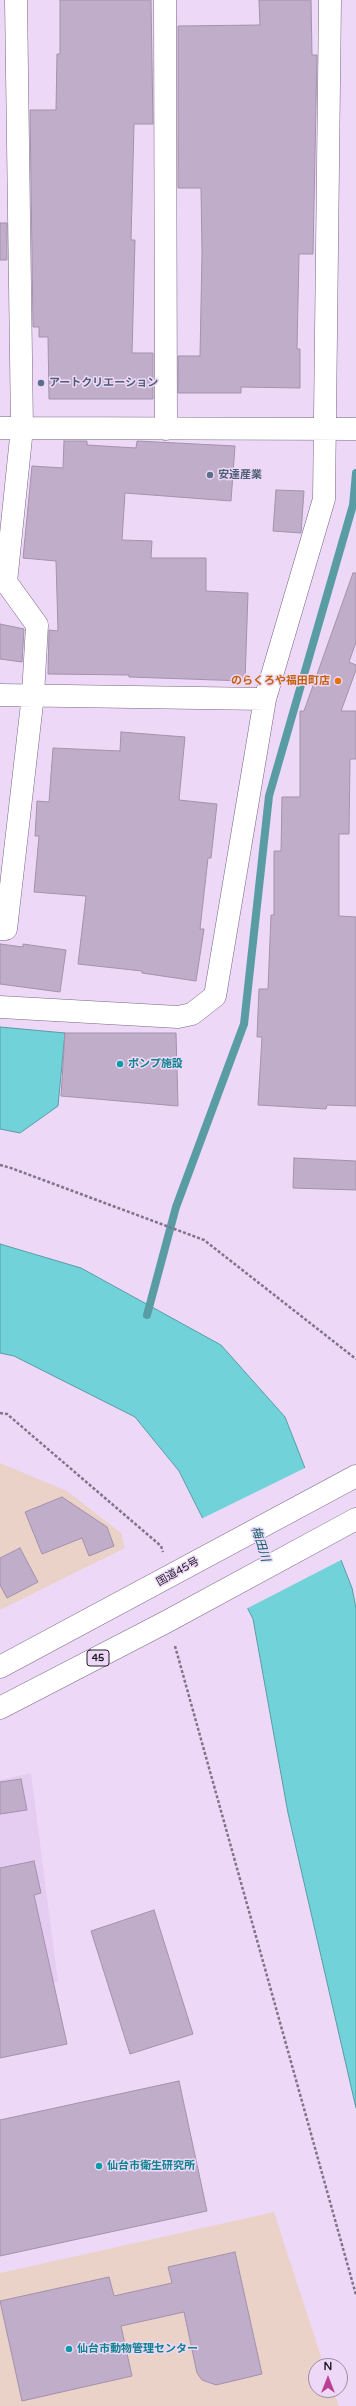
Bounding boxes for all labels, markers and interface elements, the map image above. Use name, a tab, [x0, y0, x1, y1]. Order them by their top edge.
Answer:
place label: アートクリエーション	[49, 376, 158, 390]
marker: アートクリエーション	[36, 378, 46, 388]
place label: 安達産業	[218, 468, 262, 482]
marker: 安達産業	[205, 470, 215, 480]
place label: のらくろや福田町店	[231, 674, 330, 688]
marker: のらくろや福田町店	[333, 676, 343, 686]
place label: ポンプ施設	[128, 1057, 183, 1071]
marker: ポンプ施設	[115, 1059, 125, 1069]
water label: 梅田川	[248, 1525, 272, 1563]
street label: 国道45号	[154, 1555, 202, 1589]
road number: 45	[87, 1650, 109, 1666]
place label: 仙台市衛生研究所	[107, 2159, 195, 2173]
marker: 仙台市衛生研究所	[94, 2161, 104, 2171]
place label: 仙台市動物管理センター	[77, 2342, 198, 2356]
marker: 仙台市動物管理センター	[64, 2344, 74, 2354]
north arrow	[308, 2358, 348, 2398]
text: N	[324, 2360, 332, 2373]

